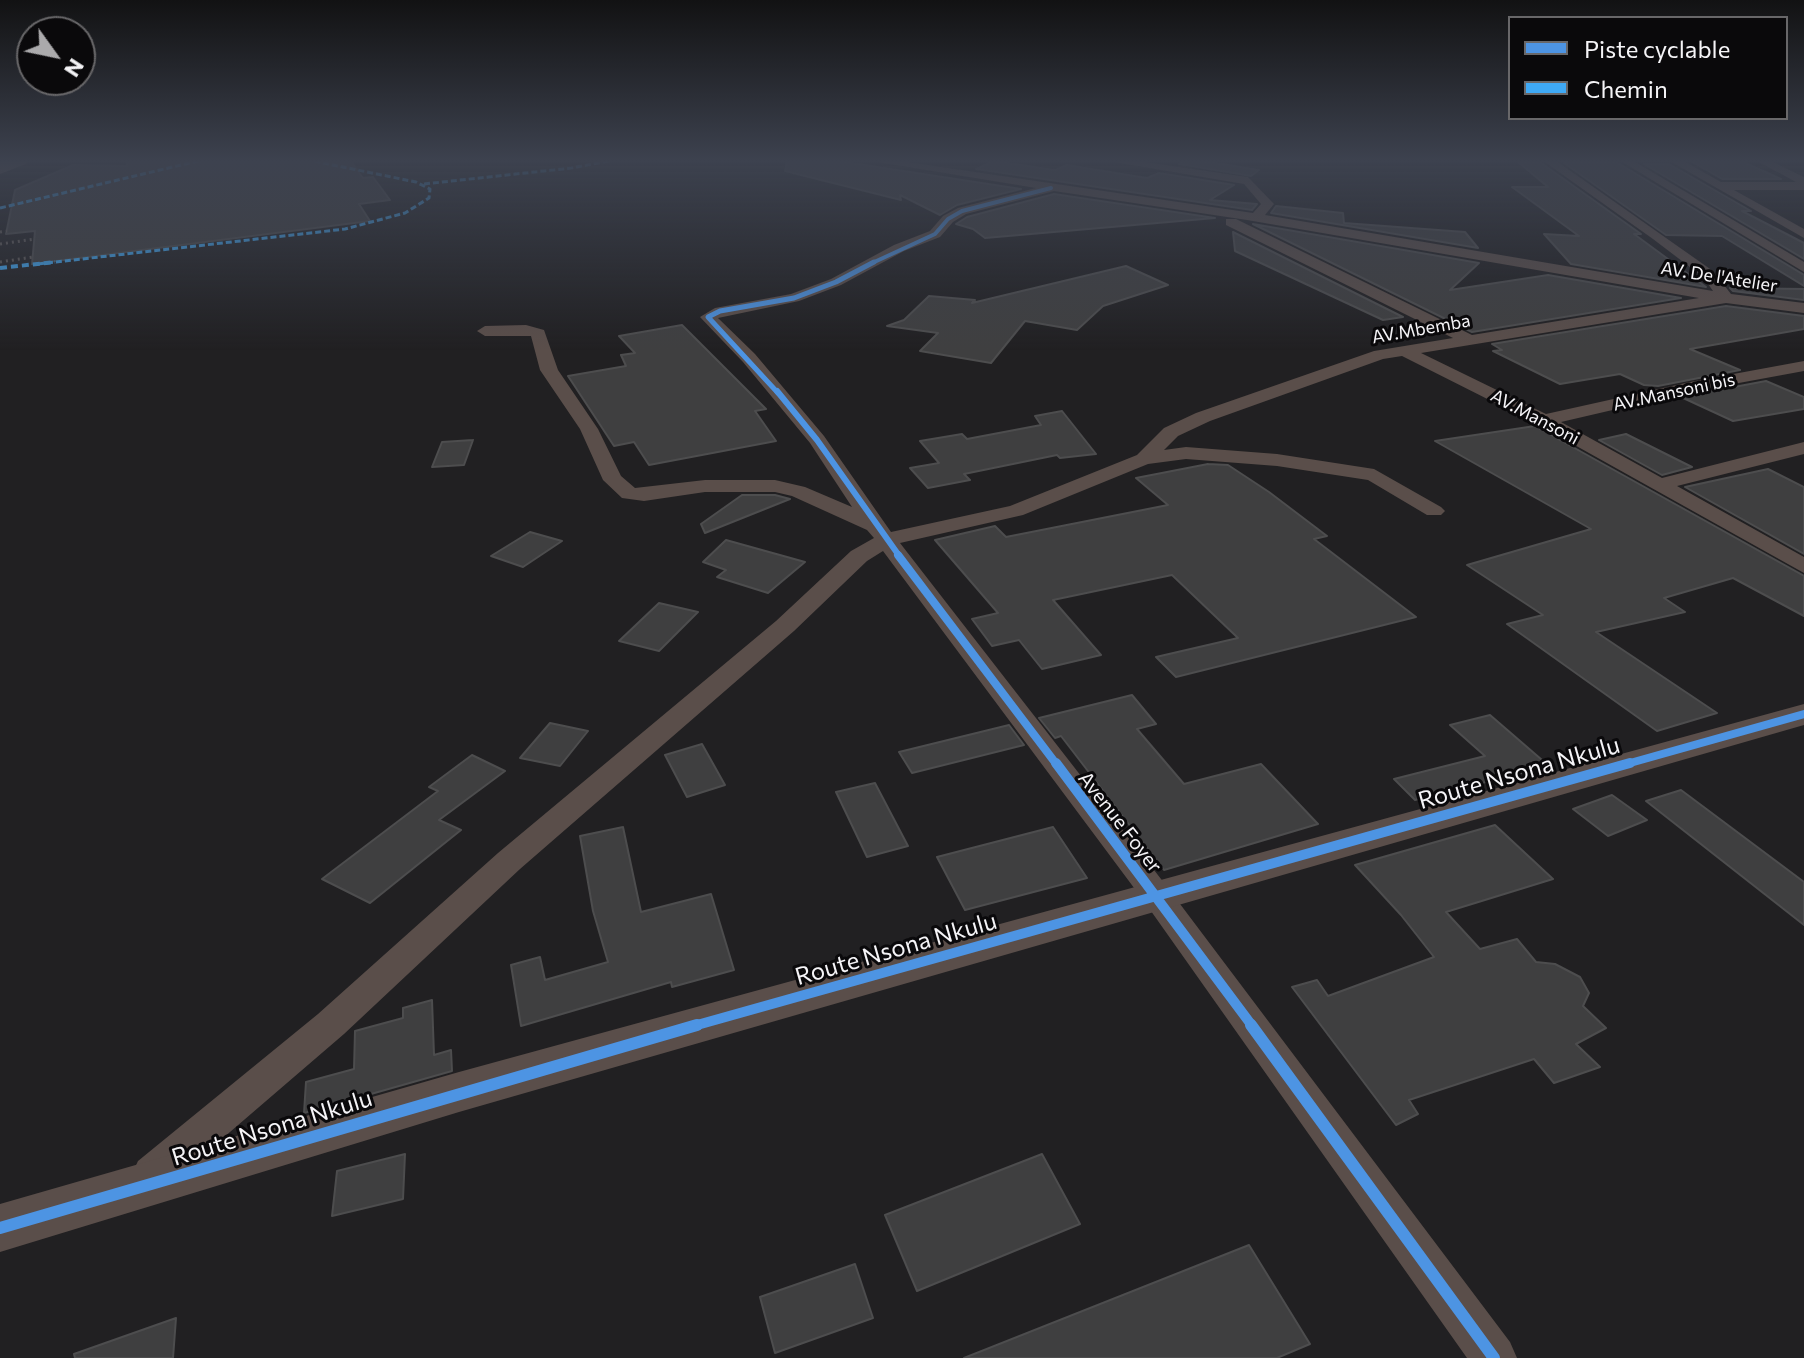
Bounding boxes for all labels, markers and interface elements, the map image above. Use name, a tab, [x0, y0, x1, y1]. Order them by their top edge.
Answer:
north arrow	[16, 16, 96, 96]
legend	[1508, 16, 1788, 120]
text: Piste cyclable	[1584, 34, 1730, 63]
text: N	[59, 54, 91, 83]
text: Chemin	[1584, 74, 1668, 103]
street label: AV. De l'Atelier	[1659, 257, 1779, 297]
street label: AV.Mbemba	[1370, 310, 1472, 348]
street label: AV.Mansoni bis	[1611, 369, 1737, 415]
street label: AV.Mansoni	[1487, 385, 1583, 449]
street label: Route Nsona Nkulu	[1415, 730, 1623, 816]
street label: Avenue Foyer	[1073, 767, 1167, 877]
street label: Route Nsona Nkulu	[792, 906, 1000, 992]
street label: Route Nsona Nkulu	[168, 1084, 376, 1172]

